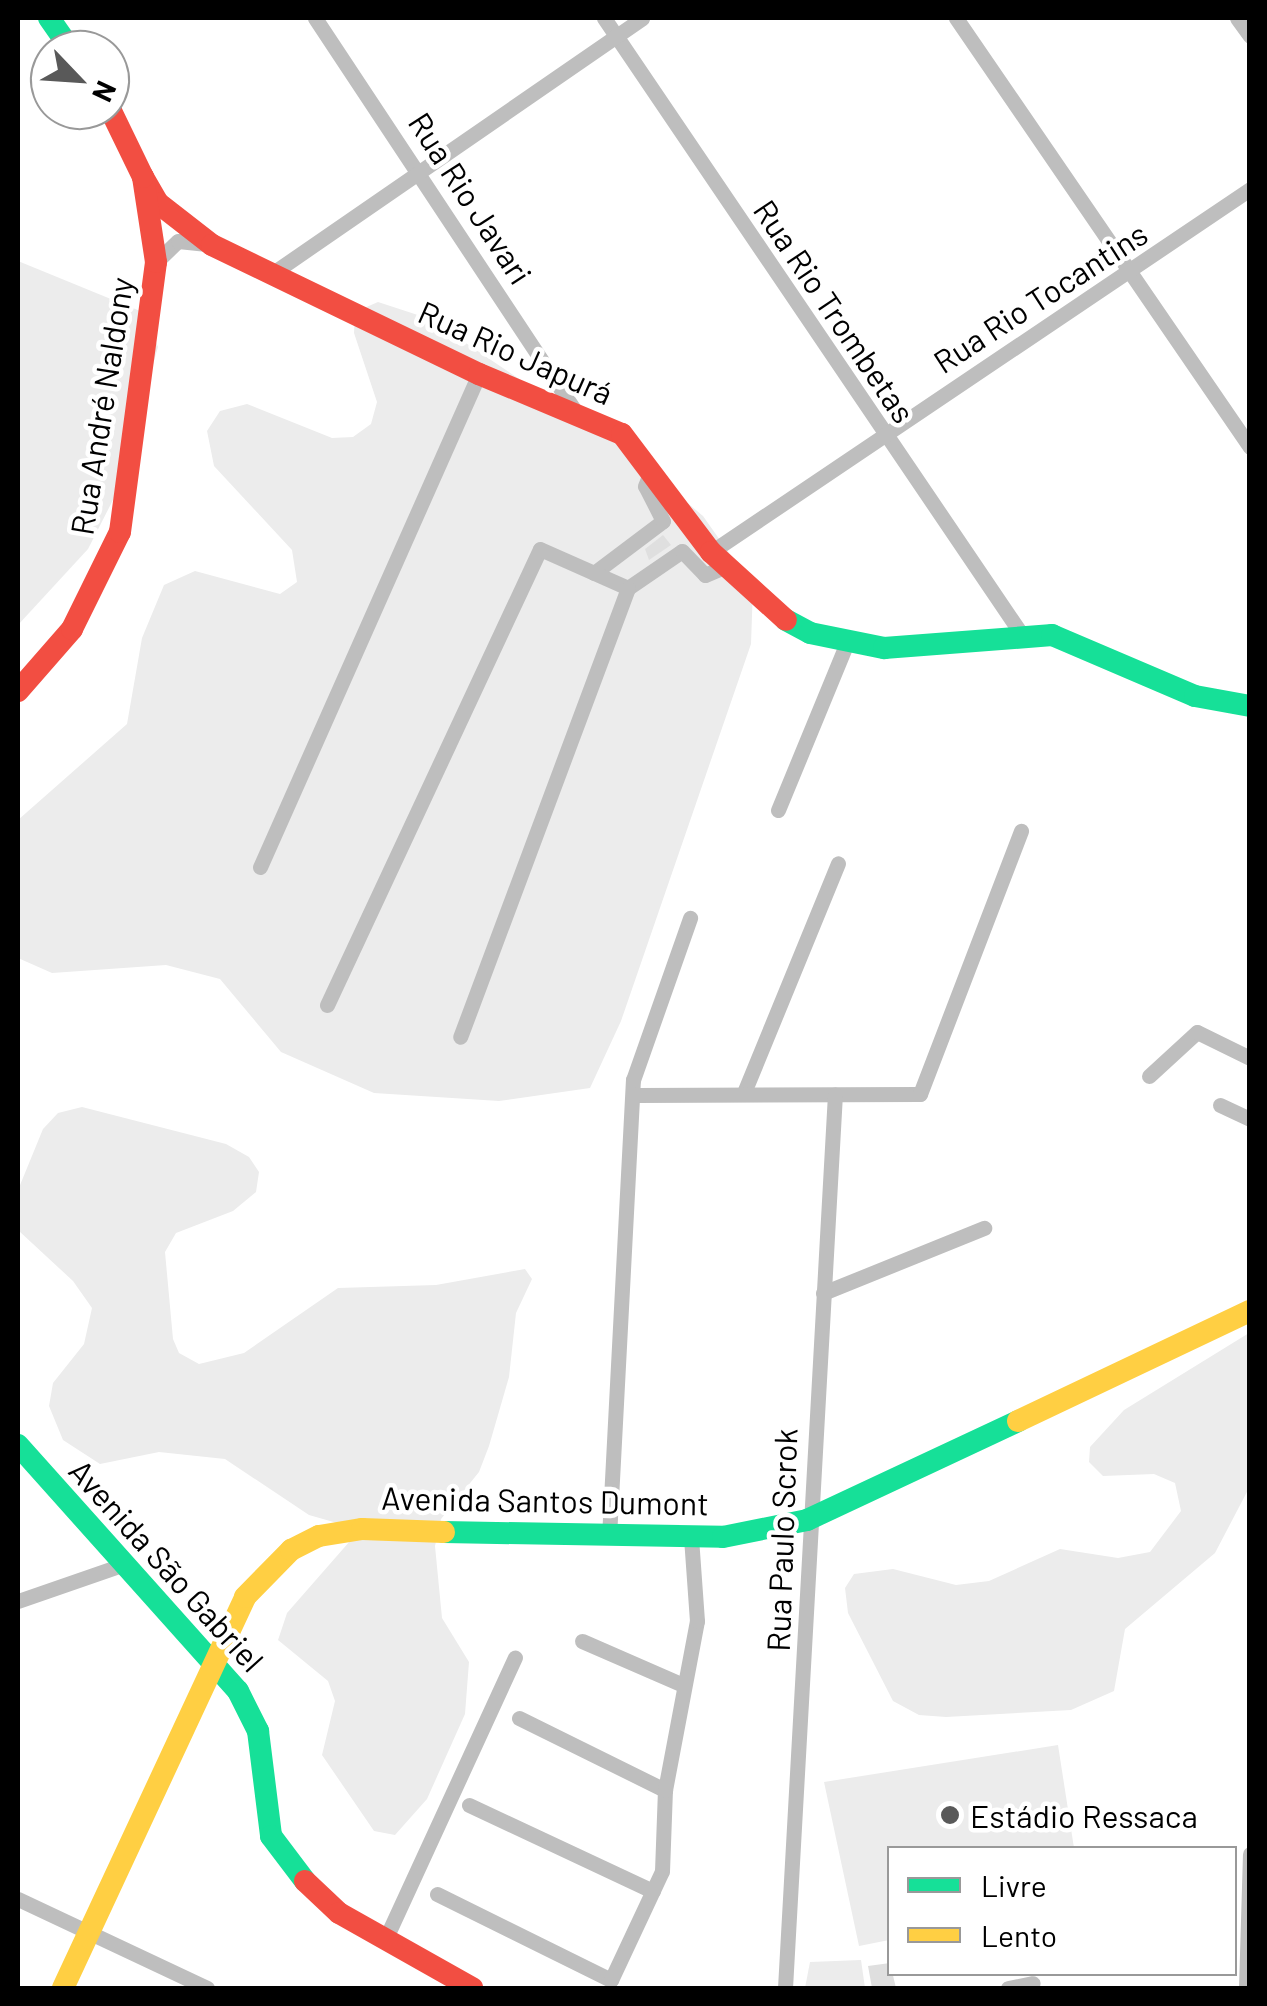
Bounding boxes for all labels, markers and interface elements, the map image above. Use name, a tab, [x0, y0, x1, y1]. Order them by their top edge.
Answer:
north arrow	[30, 30, 130, 130]
text: N	[86, 76, 125, 107]
street label: Rua Rio Javari	[401, 105, 541, 291]
street label: Rua Rio Trombetas	[746, 192, 924, 430]
street label: Rua Rio Tocantins	[926, 214, 1154, 380]
street label: Rua André Naldony	[62, 274, 140, 538]
street label: Rua Rio Japurá	[413, 292, 619, 412]
street label: Rua Paulo Scrok	[758, 1428, 804, 1652]
street label: Avenida São Gabriel	[62, 1451, 272, 1679]
street label: Avenida Santos Dumont	[381, 1478, 709, 1522]
place label: Estádio Ressaca	[970, 1796, 1198, 1834]
marker: Estádio Ressaca	[939, 1804, 961, 1826]
legend	[887, 1846, 1237, 1976]
text: Livre	[981, 1867, 1047, 1903]
text: Lento	[981, 1917, 1057, 1953]

